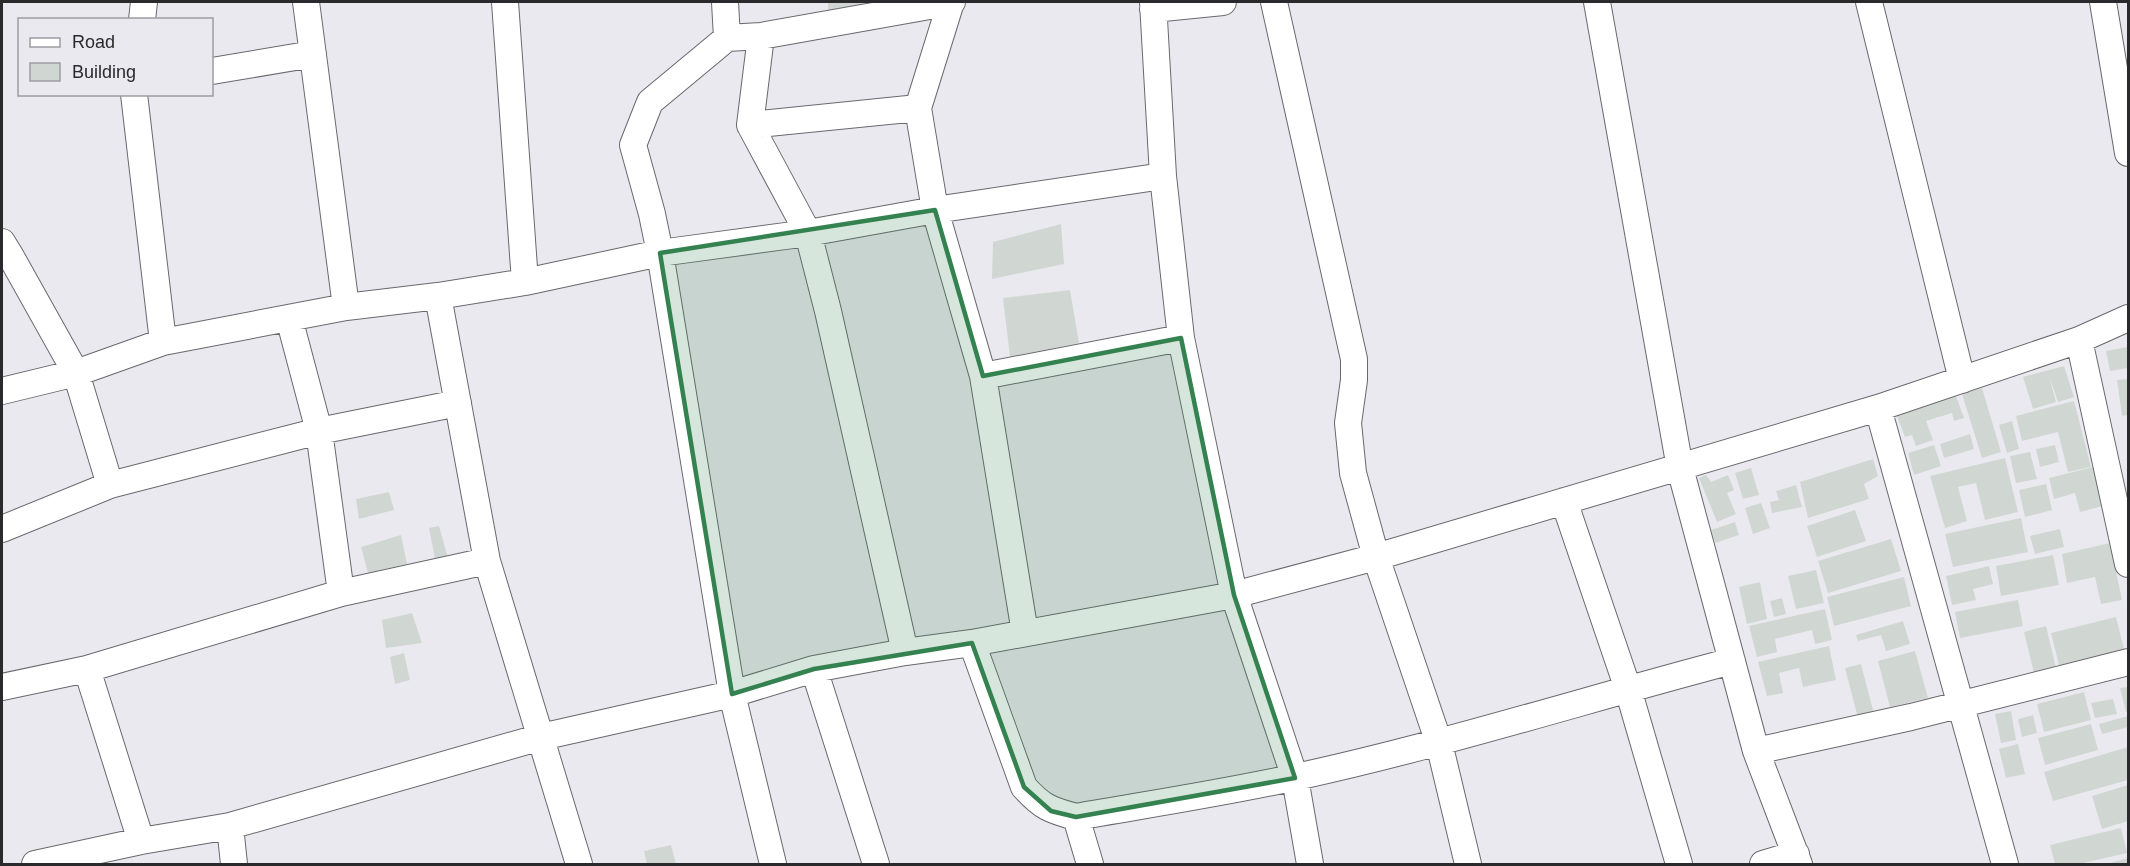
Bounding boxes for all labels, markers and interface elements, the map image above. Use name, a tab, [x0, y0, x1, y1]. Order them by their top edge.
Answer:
legend	[18, 18, 213, 96]
text: Road	[72, 32, 115, 52]
text: Building	[72, 62, 136, 82]

